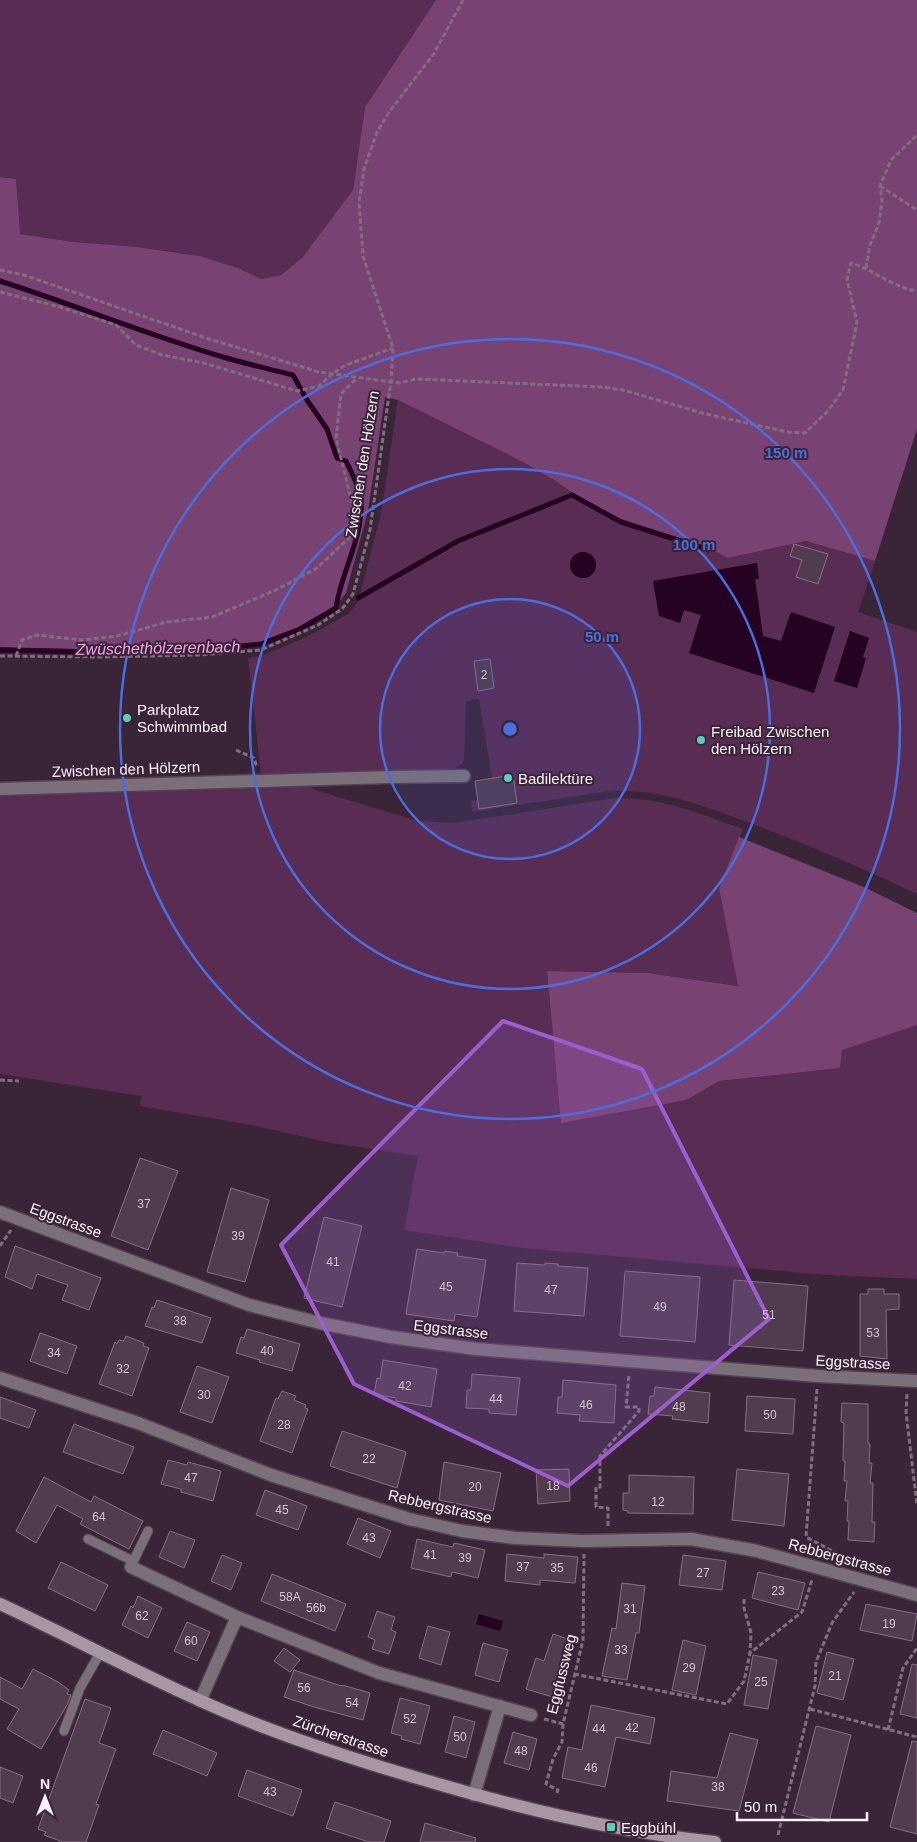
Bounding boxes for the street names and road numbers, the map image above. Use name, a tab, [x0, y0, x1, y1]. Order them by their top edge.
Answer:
street label: Zwischen den Hölzern	[342, 389, 382, 539]
street label: Zwischen den Hölzern	[52, 758, 200, 780]
street label: Eggstrasse	[28, 1199, 104, 1241]
street label: Eggstrasse	[413, 1316, 489, 1342]
street label: Eggstrasse	[815, 1352, 891, 1372]
street label: Rebbergstrasse	[386, 1486, 494, 1526]
street label: Rebbergstrasse	[787, 1535, 893, 1579]
street label: Eggfussweg	[543, 1632, 579, 1716]
street label: Zürcherstrasse	[291, 1712, 391, 1760]

